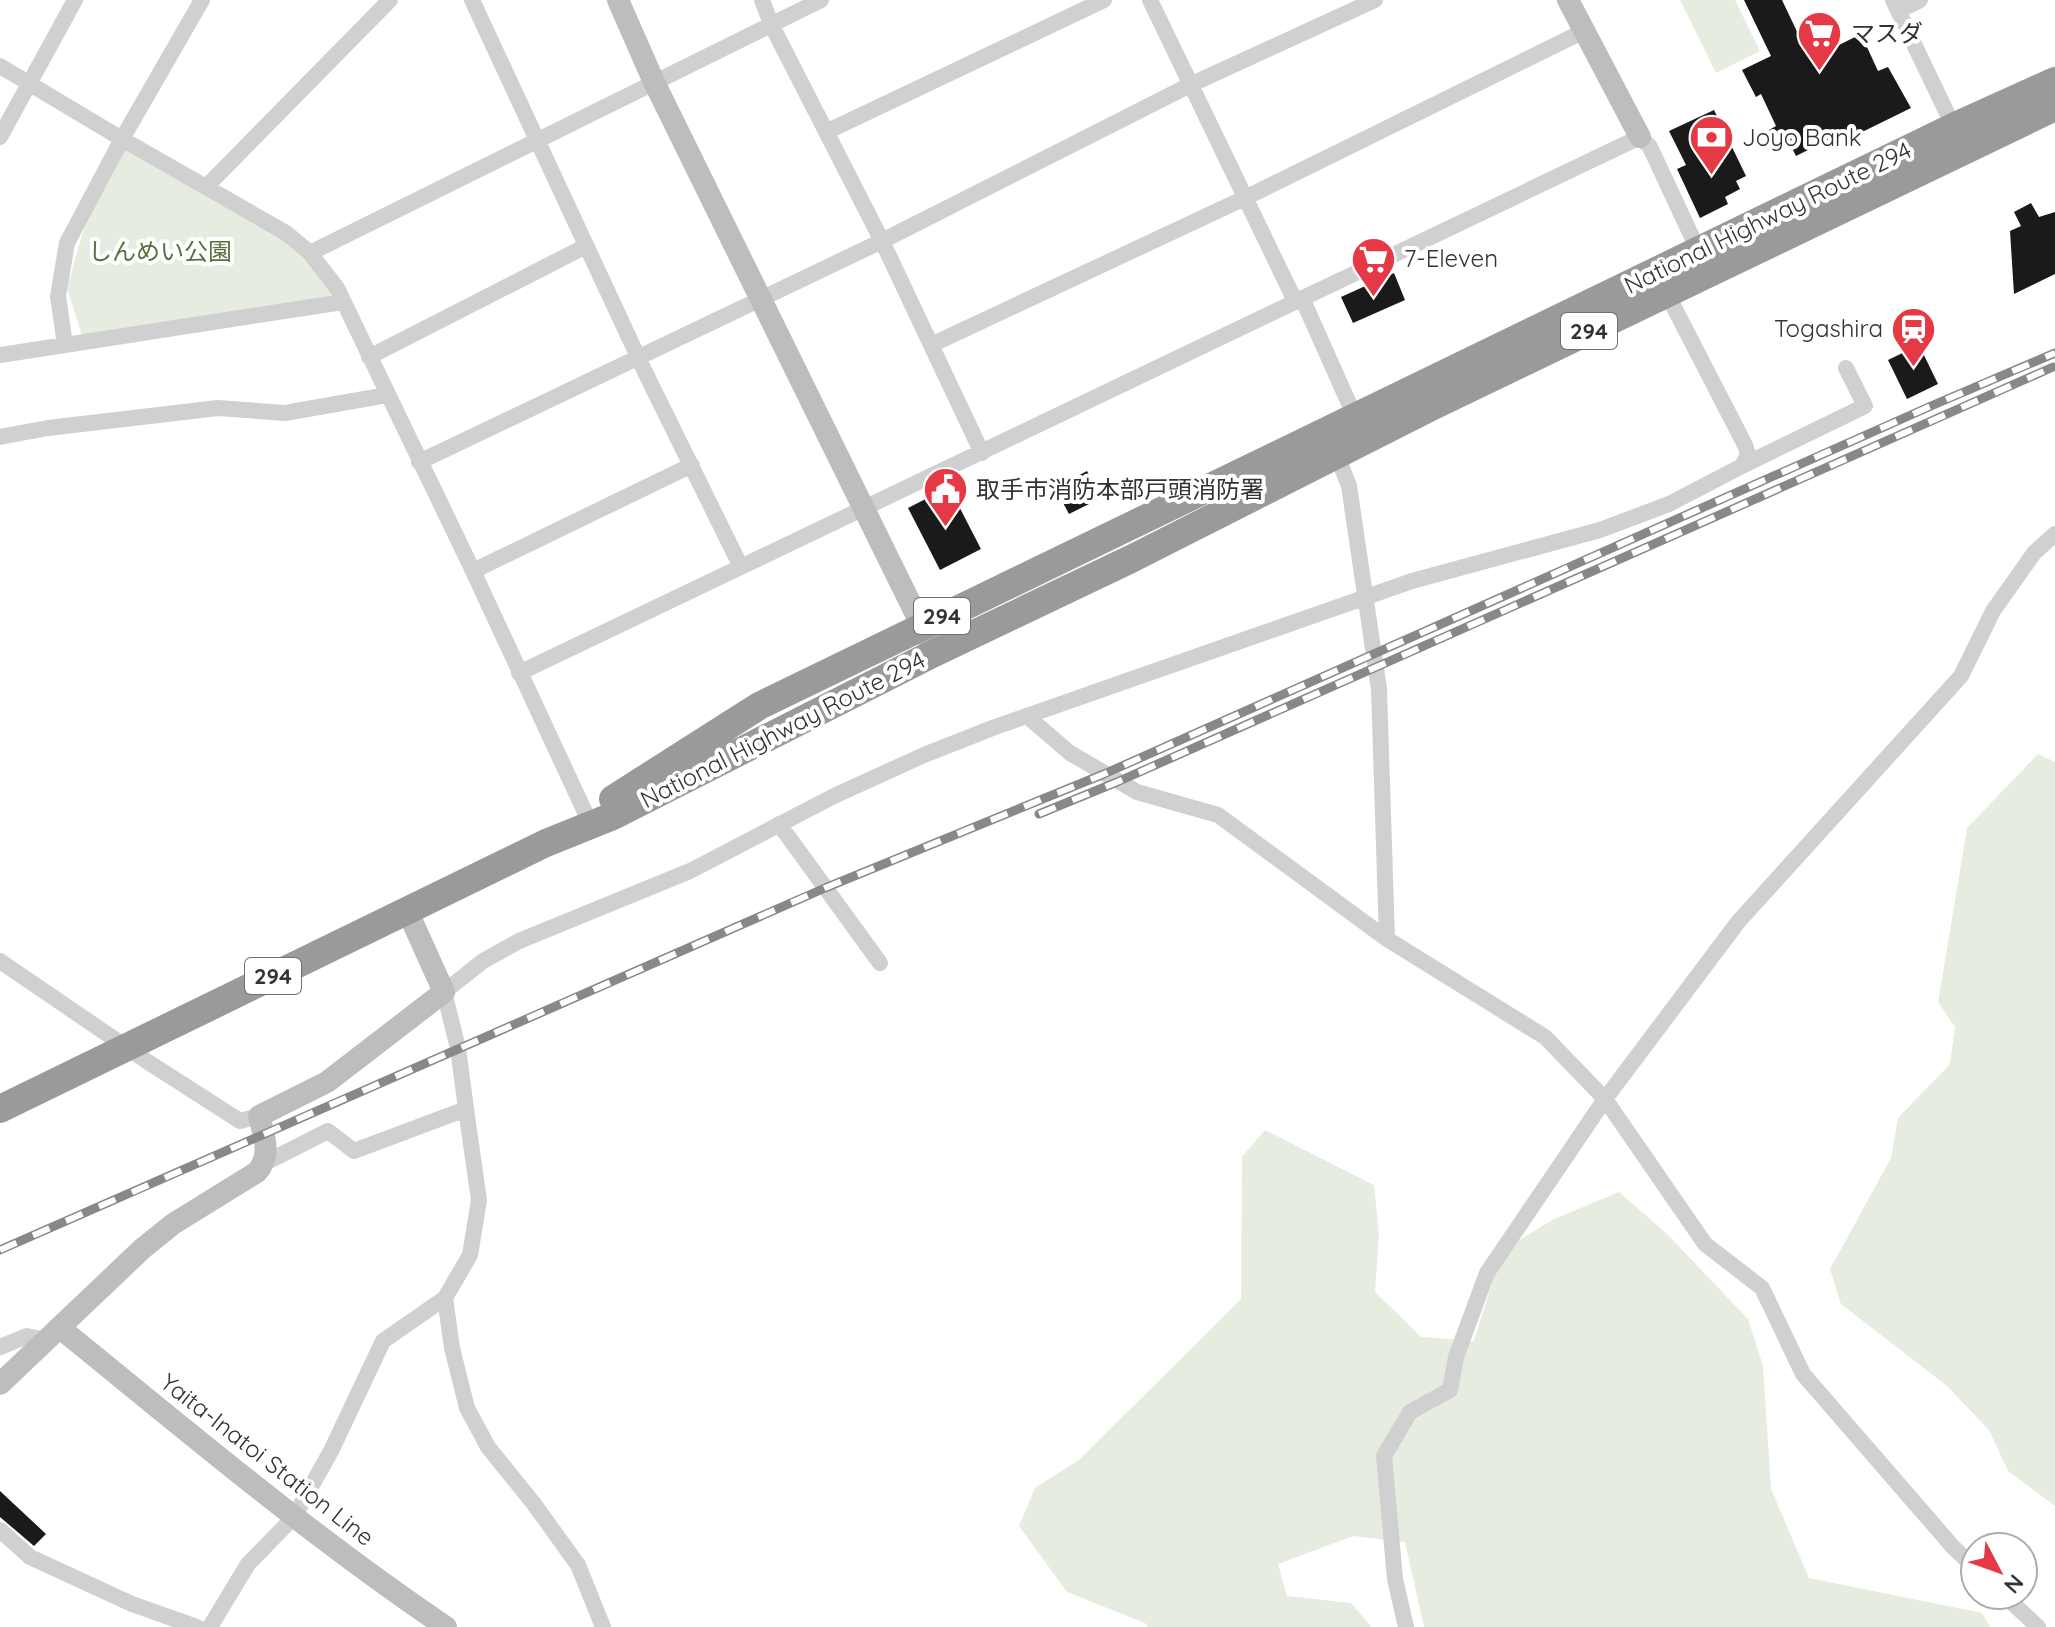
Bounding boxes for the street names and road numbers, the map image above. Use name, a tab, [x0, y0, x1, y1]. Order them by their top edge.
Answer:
street label: National Highway Route 294	[1619, 134, 1916, 300]
road number: 294	[1561, 313, 1617, 349]
road number: 294	[914, 598, 970, 634]
street label: National Highway Route 294	[635, 644, 930, 814]
road number: 294	[245, 958, 301, 994]
street label: Yaita-Inatoi Station Line	[155, 1367, 380, 1552]

